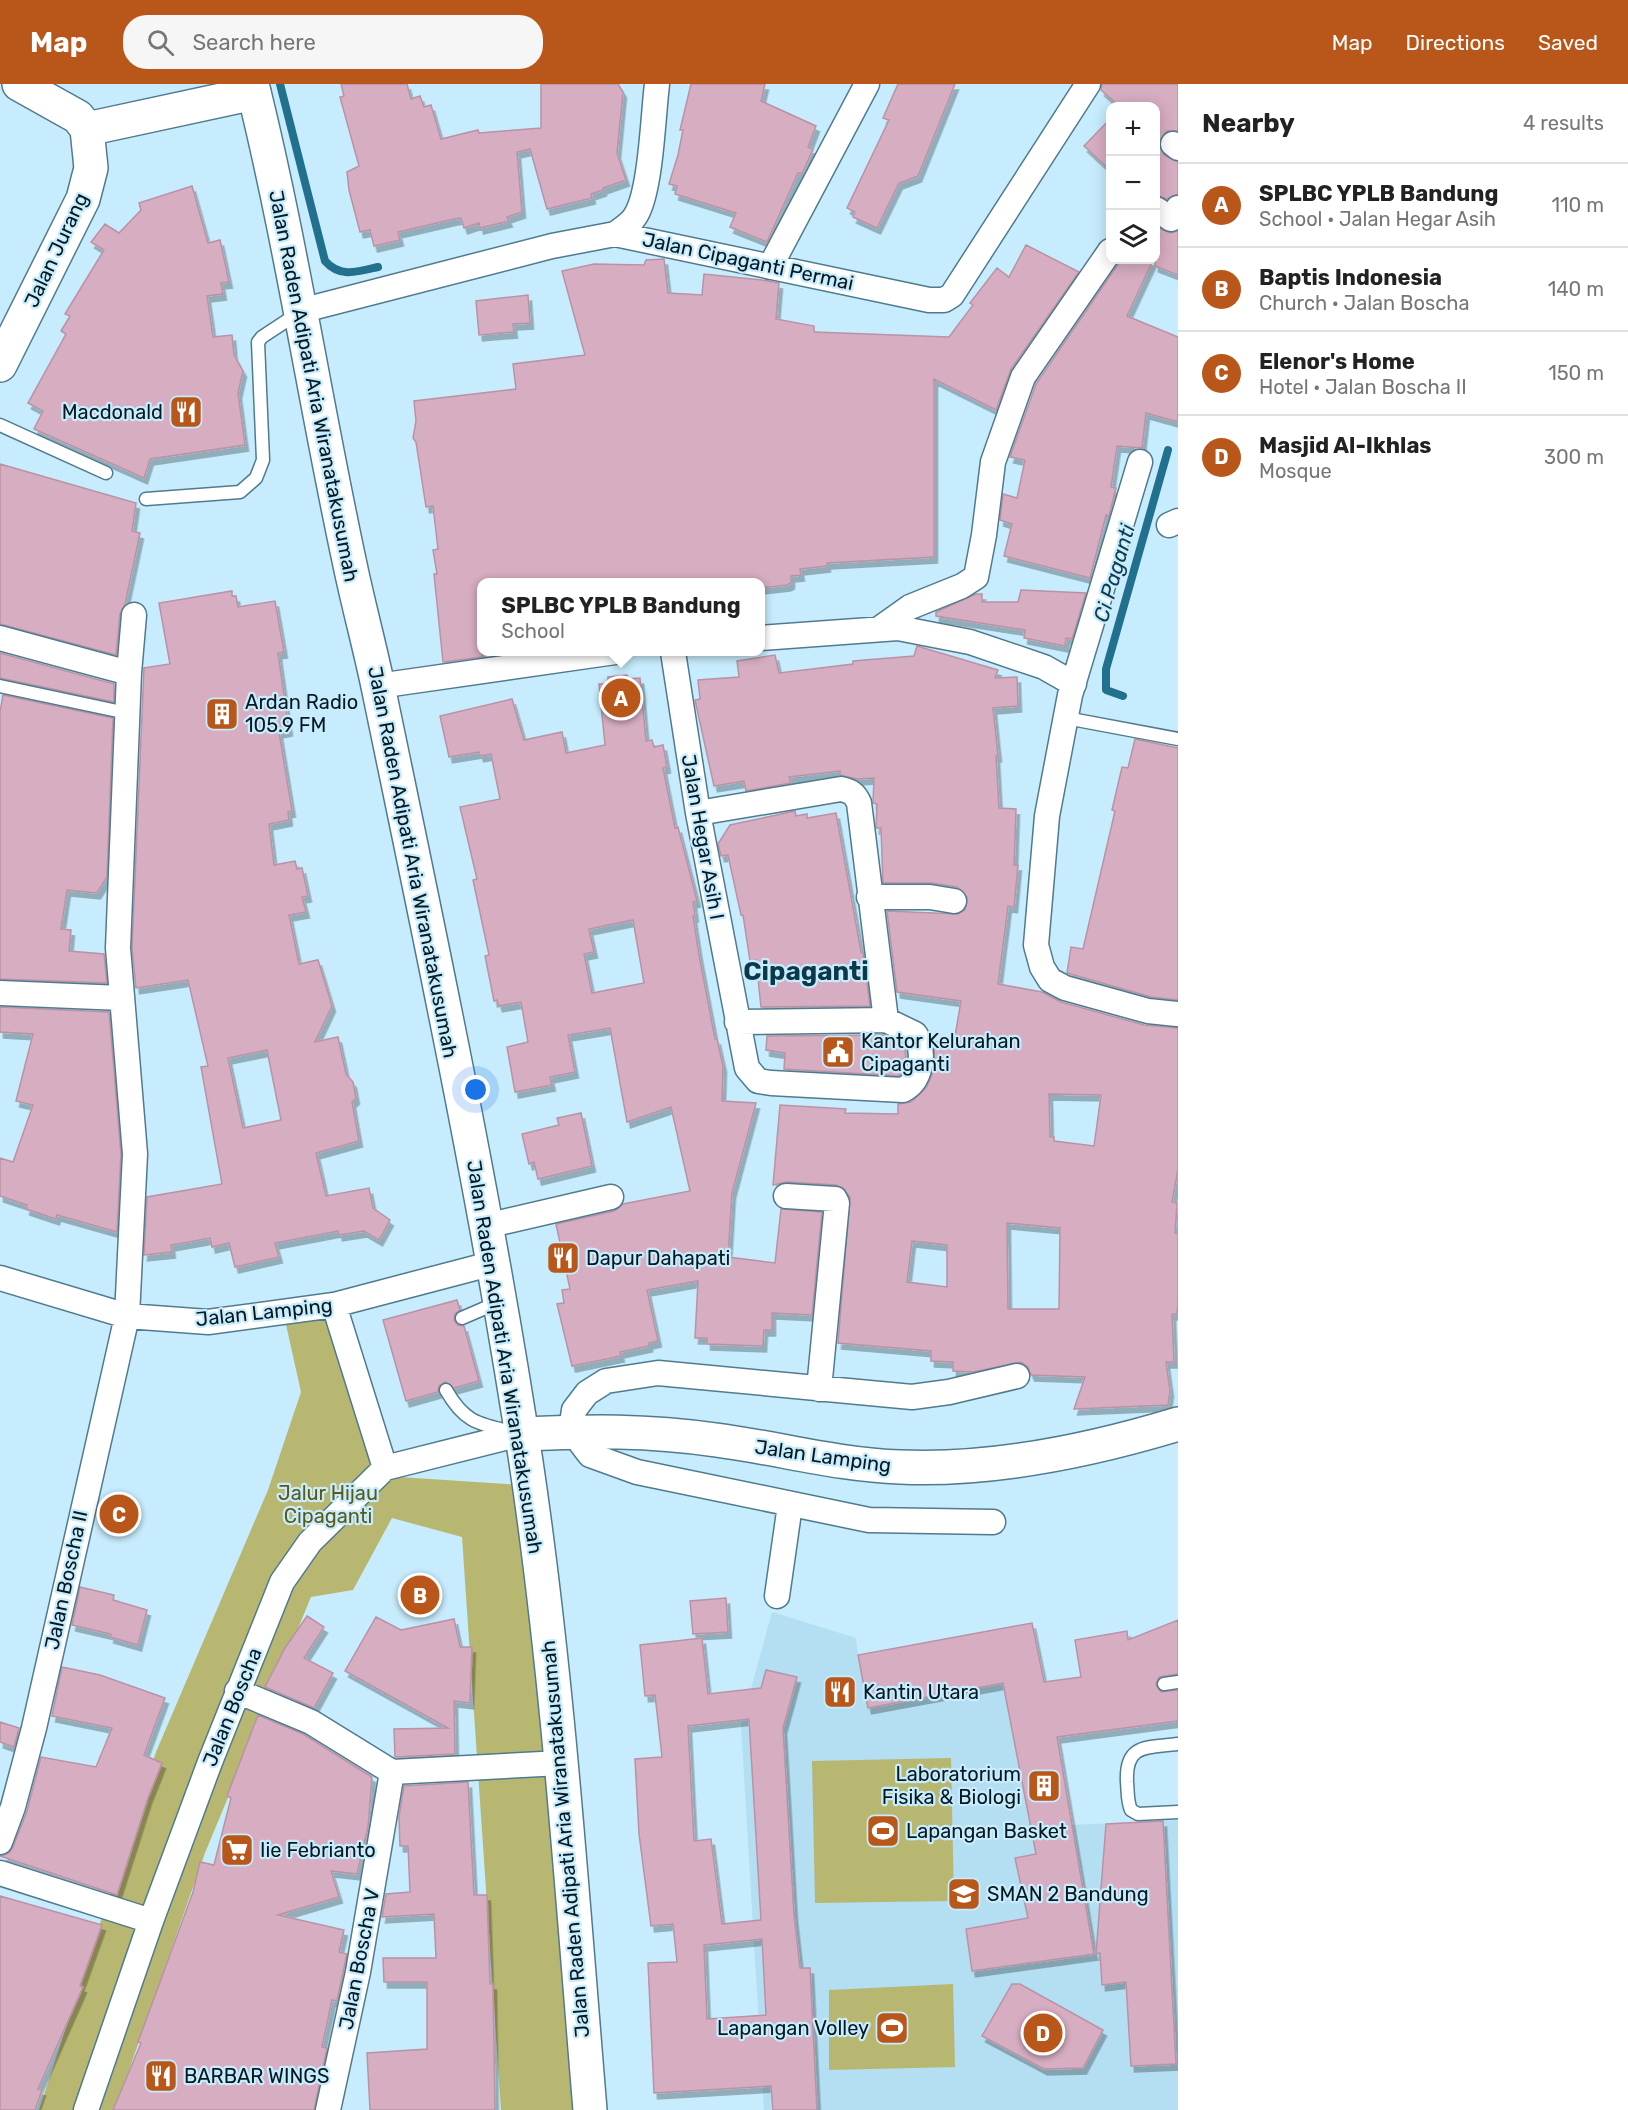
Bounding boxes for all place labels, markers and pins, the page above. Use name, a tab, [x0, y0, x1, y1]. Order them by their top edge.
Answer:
restaurant icon: Macdonald	[168, 394, 204, 430]
place label: Macdonald	[62, 400, 163, 424]
pin: A	[602, 676, 640, 720]
place label: Ardan Radio 105.9 FM	[245, 690, 358, 737]
building icon: Ardan Radio 105.9 FM	[204, 696, 240, 732]
place label: Kantor Kelurahan Cipaganti	[861, 1029, 1021, 1076]
public building icon: Kantor Kelurahan Cipaganti	[820, 1034, 856, 1070]
restaurant icon: Dapur Dahapati	[545, 1240, 581, 1276]
place label: Dapur Dahapati	[586, 1246, 730, 1270]
pin: C	[100, 1492, 138, 1536]
pin: B	[400, 1572, 440, 1618]
restaurant icon: Kantin Utara	[822, 1674, 858, 1710]
place label: Kantin Utara	[863, 1680, 979, 1704]
place label: Laboratorium Fisika & Biologi	[882, 1762, 1021, 1809]
building icon: Laboratorium Fisika & Biologi	[1026, 1768, 1062, 1804]
sports icon: Lapangan Basket	[865, 1813, 901, 1849]
place label: Lapangan Basket	[906, 1819, 1067, 1843]
supermarket icon: Iie Febrianto	[219, 1832, 255, 1868]
place label: Iie Febrianto	[260, 1838, 376, 1862]
school or university icon: SMAN 2 Bandung	[946, 1876, 982, 1912]
place label: SMAN 2 Bandung	[987, 1882, 1149, 1906]
sports icon: Lapangan Volley	[874, 2010, 910, 2046]
pin: D	[1024, 2010, 1062, 2056]
place label: Lapangan Volley	[717, 2016, 869, 2040]
restaurant icon: BARBAR WINGS	[143, 2058, 179, 2094]
place label: BARBAR WINGS	[184, 2064, 329, 2088]

